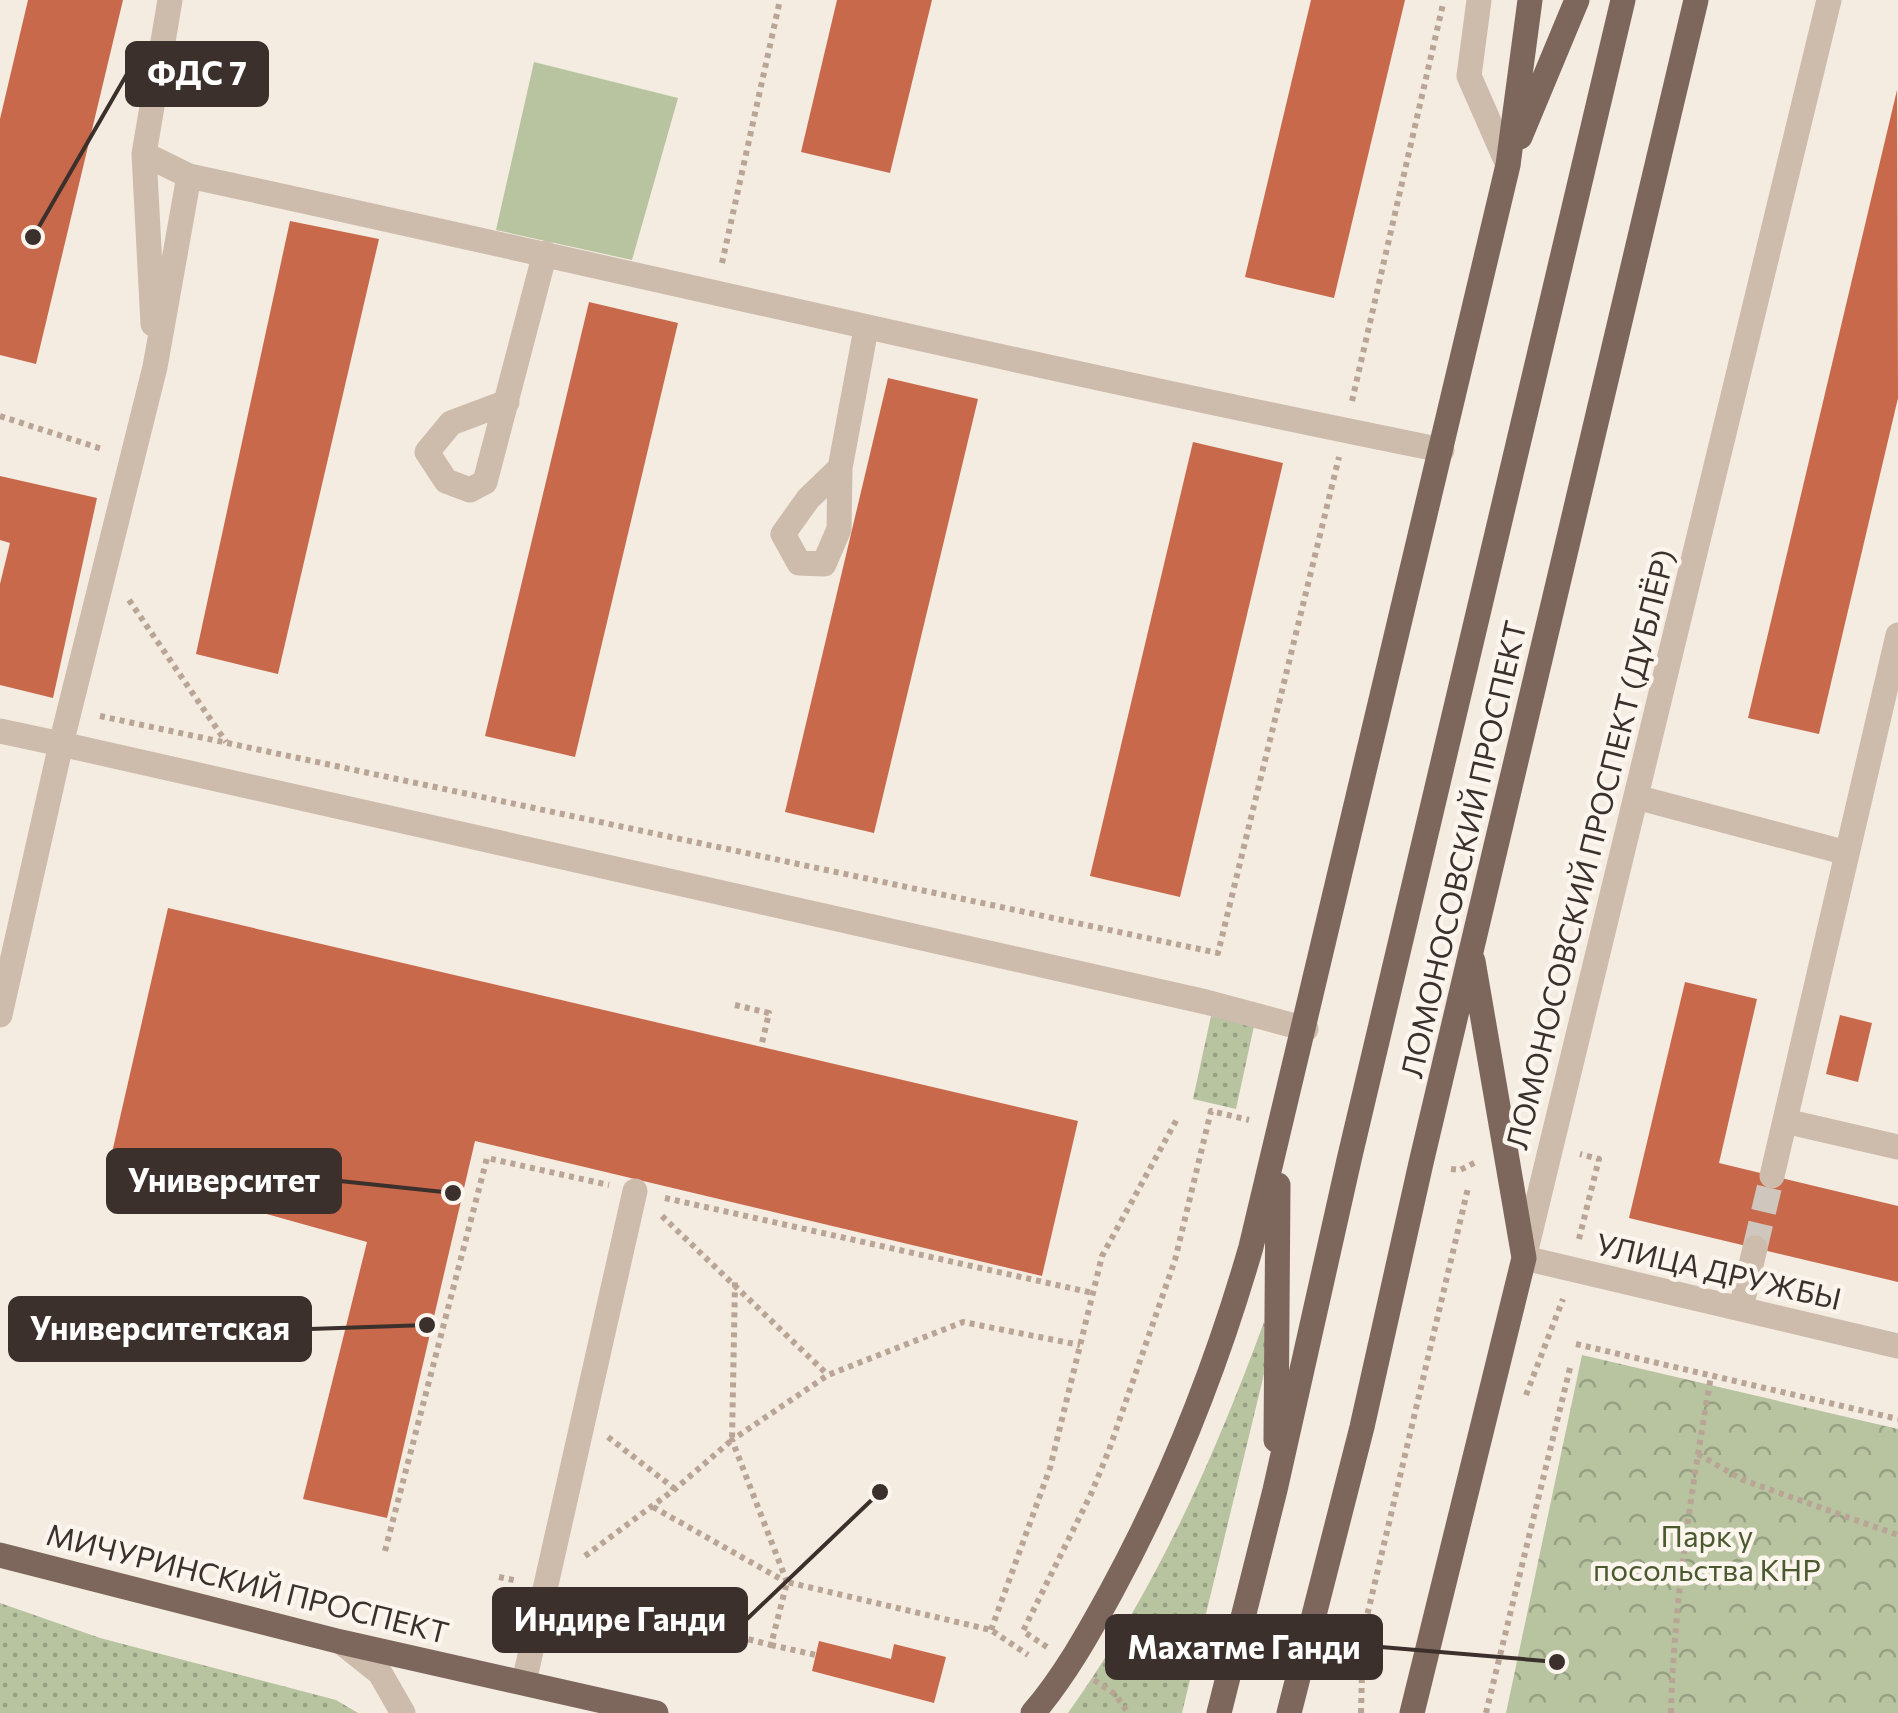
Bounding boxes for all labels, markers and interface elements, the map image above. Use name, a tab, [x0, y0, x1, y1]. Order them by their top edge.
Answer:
callout: ФДС 7	[127, 43, 267, 105]
text: ФДС 7	[147, 52, 247, 92]
street label: ЛОМОНОСОВСКИЙ ПРОСПЕКТ (ДУБЛЁР)	[1496, 545, 1682, 1153]
street label: ЛОМОНОСОВСКИЙ ПРОСПЕКТ	[1391, 617, 1533, 1081]
callout: Университет	[108, 1150, 340, 1212]
text: Университет	[128, 1159, 320, 1199]
street label: УЛИЦА ДРУЖБЫ	[1593, 1224, 1845, 1316]
callout: Университетская	[10, 1298, 310, 1360]
text: Университетская	[30, 1307, 290, 1347]
street label: МИЧУРИНСКИЙ ПРОСПЕКТ	[43, 1514, 453, 1650]
park label: Парк у посольства КНР	[1593, 1516, 1821, 1587]
callout: Индире Ганди	[494, 1589, 746, 1651]
text: Индире Ганди	[514, 1598, 726, 1638]
callout: Махатме Ганди	[1107, 1616, 1381, 1678]
text: Махатме Ганди	[1127, 1626, 1361, 1666]

